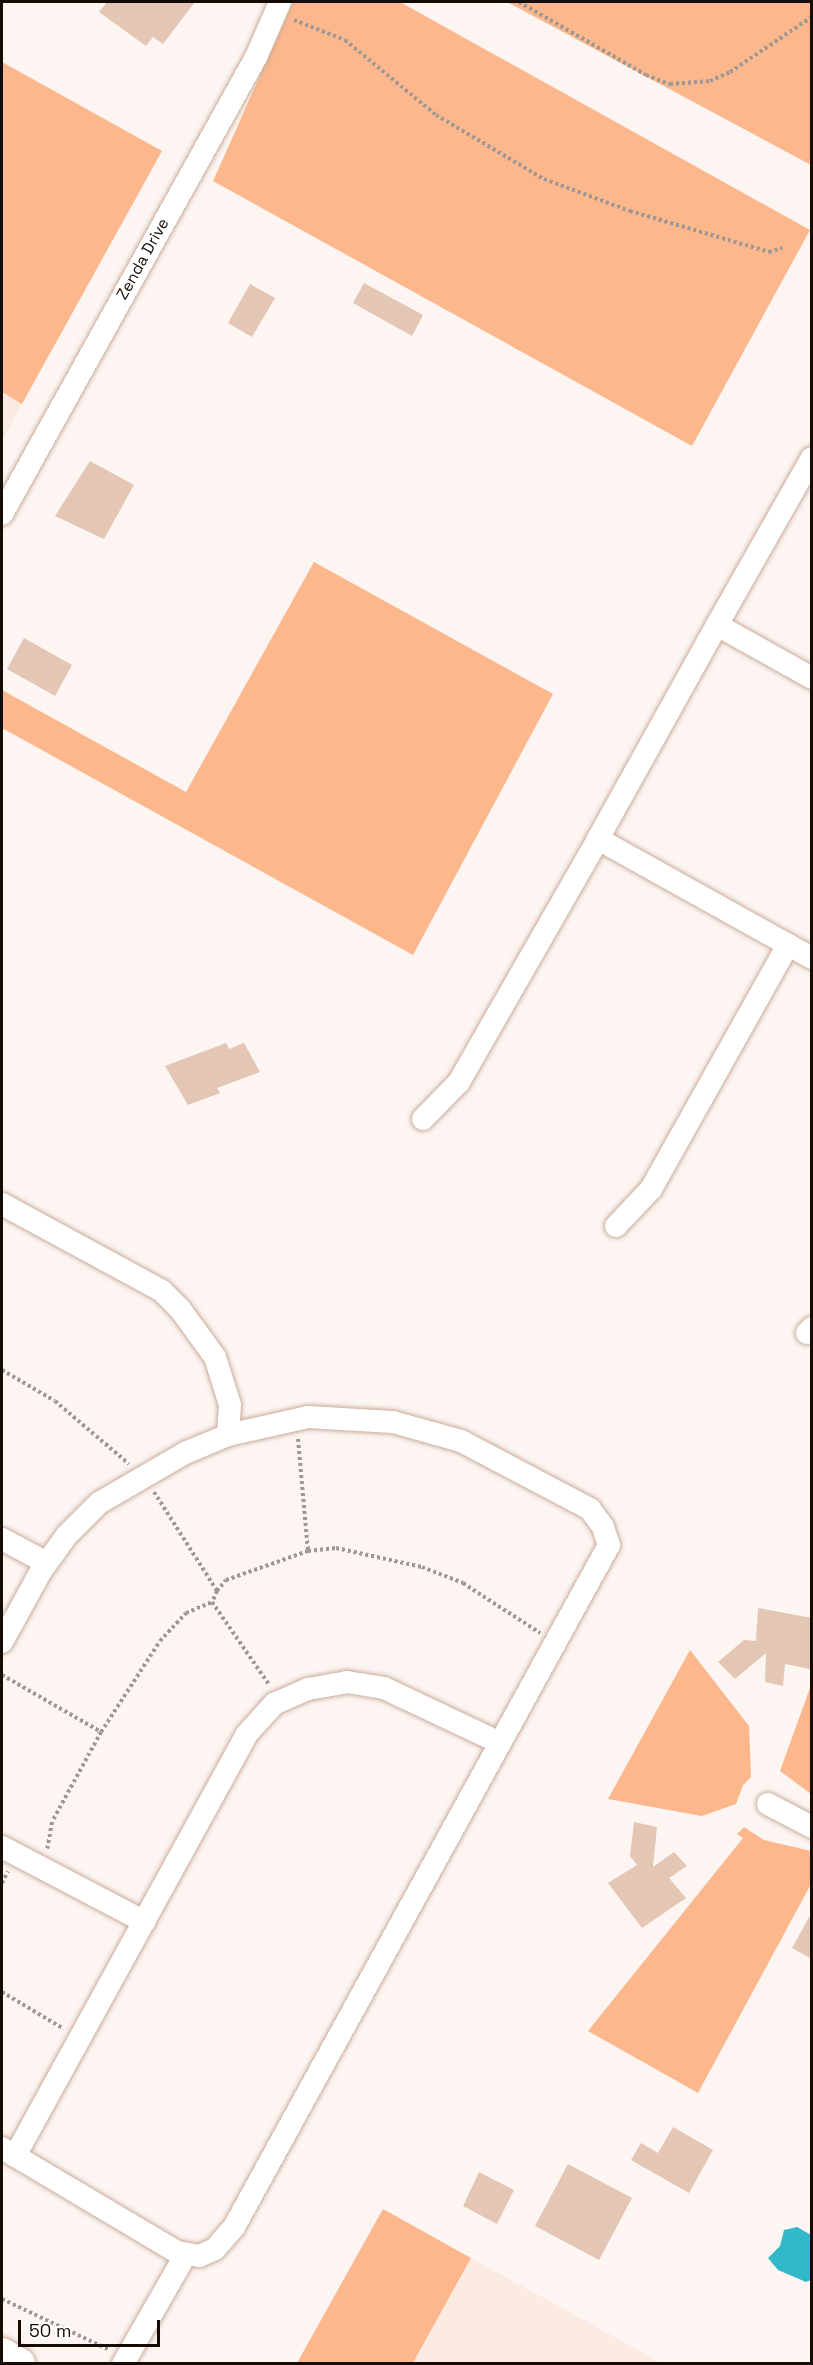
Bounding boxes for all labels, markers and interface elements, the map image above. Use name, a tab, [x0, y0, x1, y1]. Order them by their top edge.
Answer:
street label: Zenda Drive	[113, 215, 173, 303]
scale bar	[21, 2308, 164, 2346]
text: 50 m	[29, 2319, 71, 2342]

